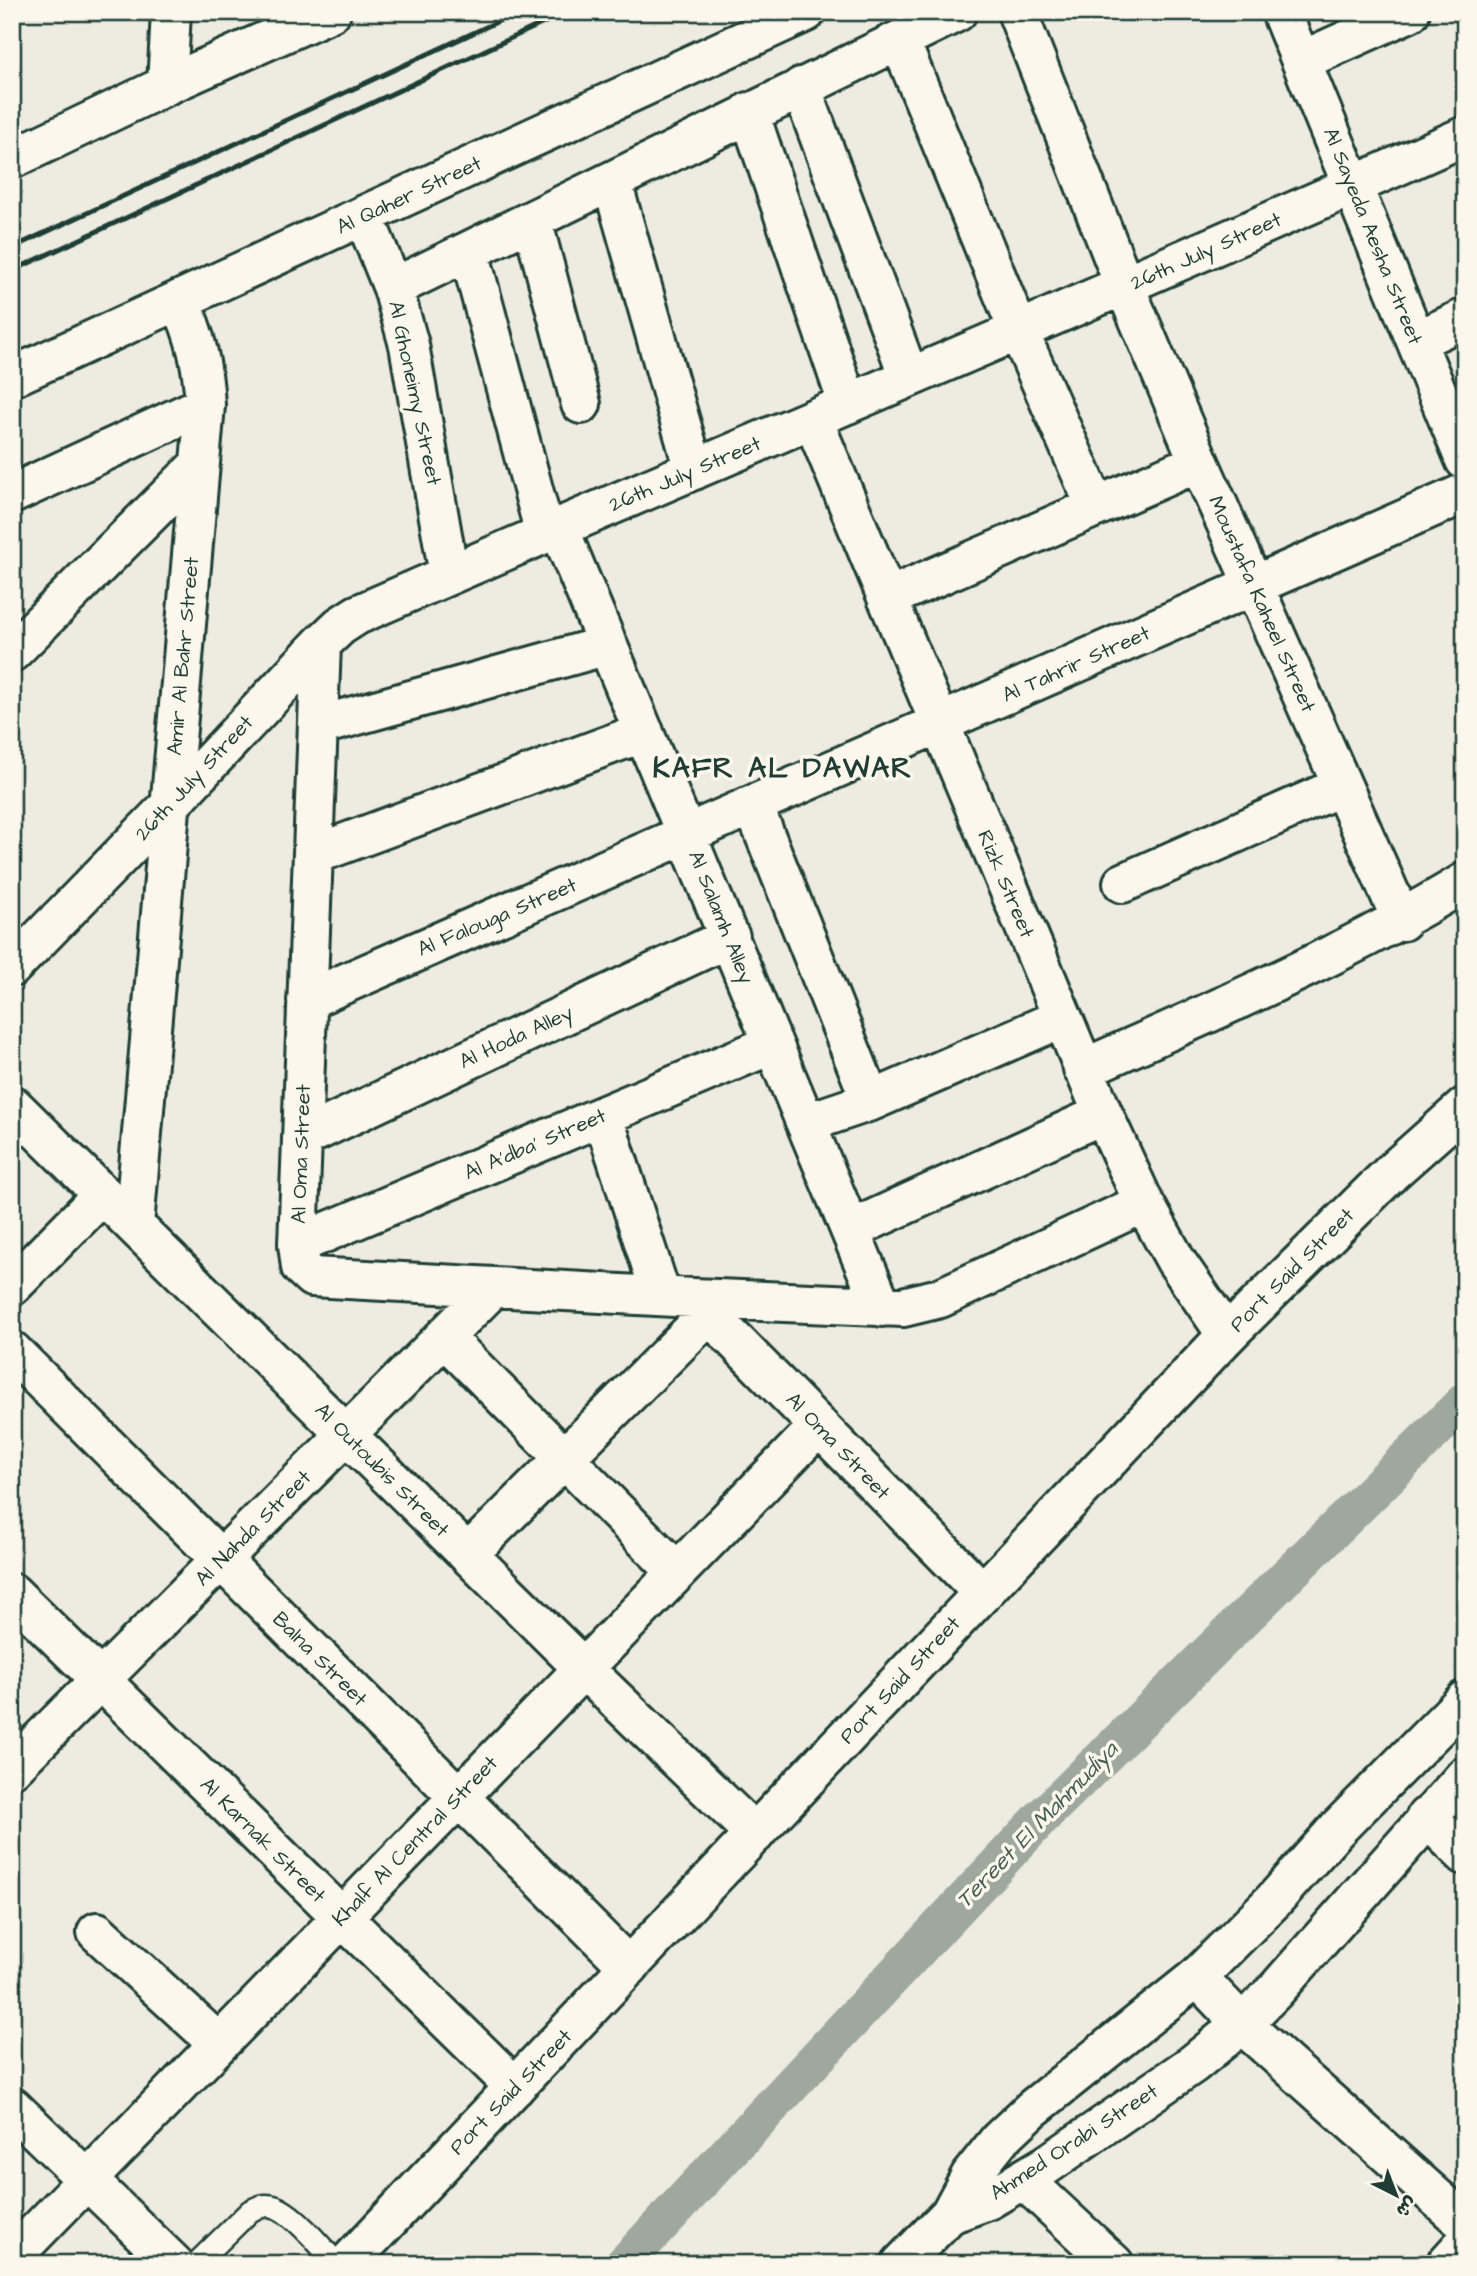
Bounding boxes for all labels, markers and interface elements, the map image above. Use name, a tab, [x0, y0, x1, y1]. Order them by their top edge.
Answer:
street label: Al Sayeda Aesha Street	[1314, 123, 1430, 350]
street label: Al Qaher Street	[332, 148, 487, 241]
street label: 26th July Street	[1126, 205, 1287, 299]
street label: Al Ghoneimy Street	[379, 298, 449, 489]
street label: 26th July Street	[605, 429, 767, 521]
street label: Moustafa Kaheel Street	[1201, 491, 1323, 717]
street label: Amir Al Bahr Street	[160, 555, 206, 756]
street label: Al Tahrir Street	[998, 618, 1155, 710]
street label: 26th July Street	[128, 708, 262, 849]
district label: KAFR AL DAWAR	[653, 749, 913, 788]
street label: Rizk Street	[970, 826, 1042, 943]
street label: Al Salamh Alley	[679, 846, 761, 989]
street label: Al Falouga Street	[413, 870, 583, 966]
street label: Al Hoda Alley	[454, 998, 579, 1078]
street label: Al Oma Street	[284, 1083, 318, 1224]
street label: Al A'dba' Street	[459, 1101, 611, 1187]
street label: Port Said Street	[1223, 1201, 1361, 1339]
street label: Al Oma Street	[779, 1386, 897, 1507]
street label: Al Outoubis Street	[308, 1396, 456, 1544]
street label: Al Nahda Street	[188, 1463, 318, 1593]
street label: Balna Street	[266, 1605, 374, 1713]
street label: Port Said Street	[833, 1609, 967, 1750]
water label: Tereet El Mahmudiya	[949, 1734, 1127, 1916]
street label: Khalf Al Central Street	[326, 1749, 505, 1933]
street label: Al Karnak Street	[194, 1771, 333, 1910]
street label: Port Said Street	[443, 2022, 579, 2161]
street label: Ahmed Orabi Street	[984, 2076, 1164, 2207]
north arrow	[1362, 2160, 1432, 2230]
text: ش	[1390, 2189, 1423, 2224]

